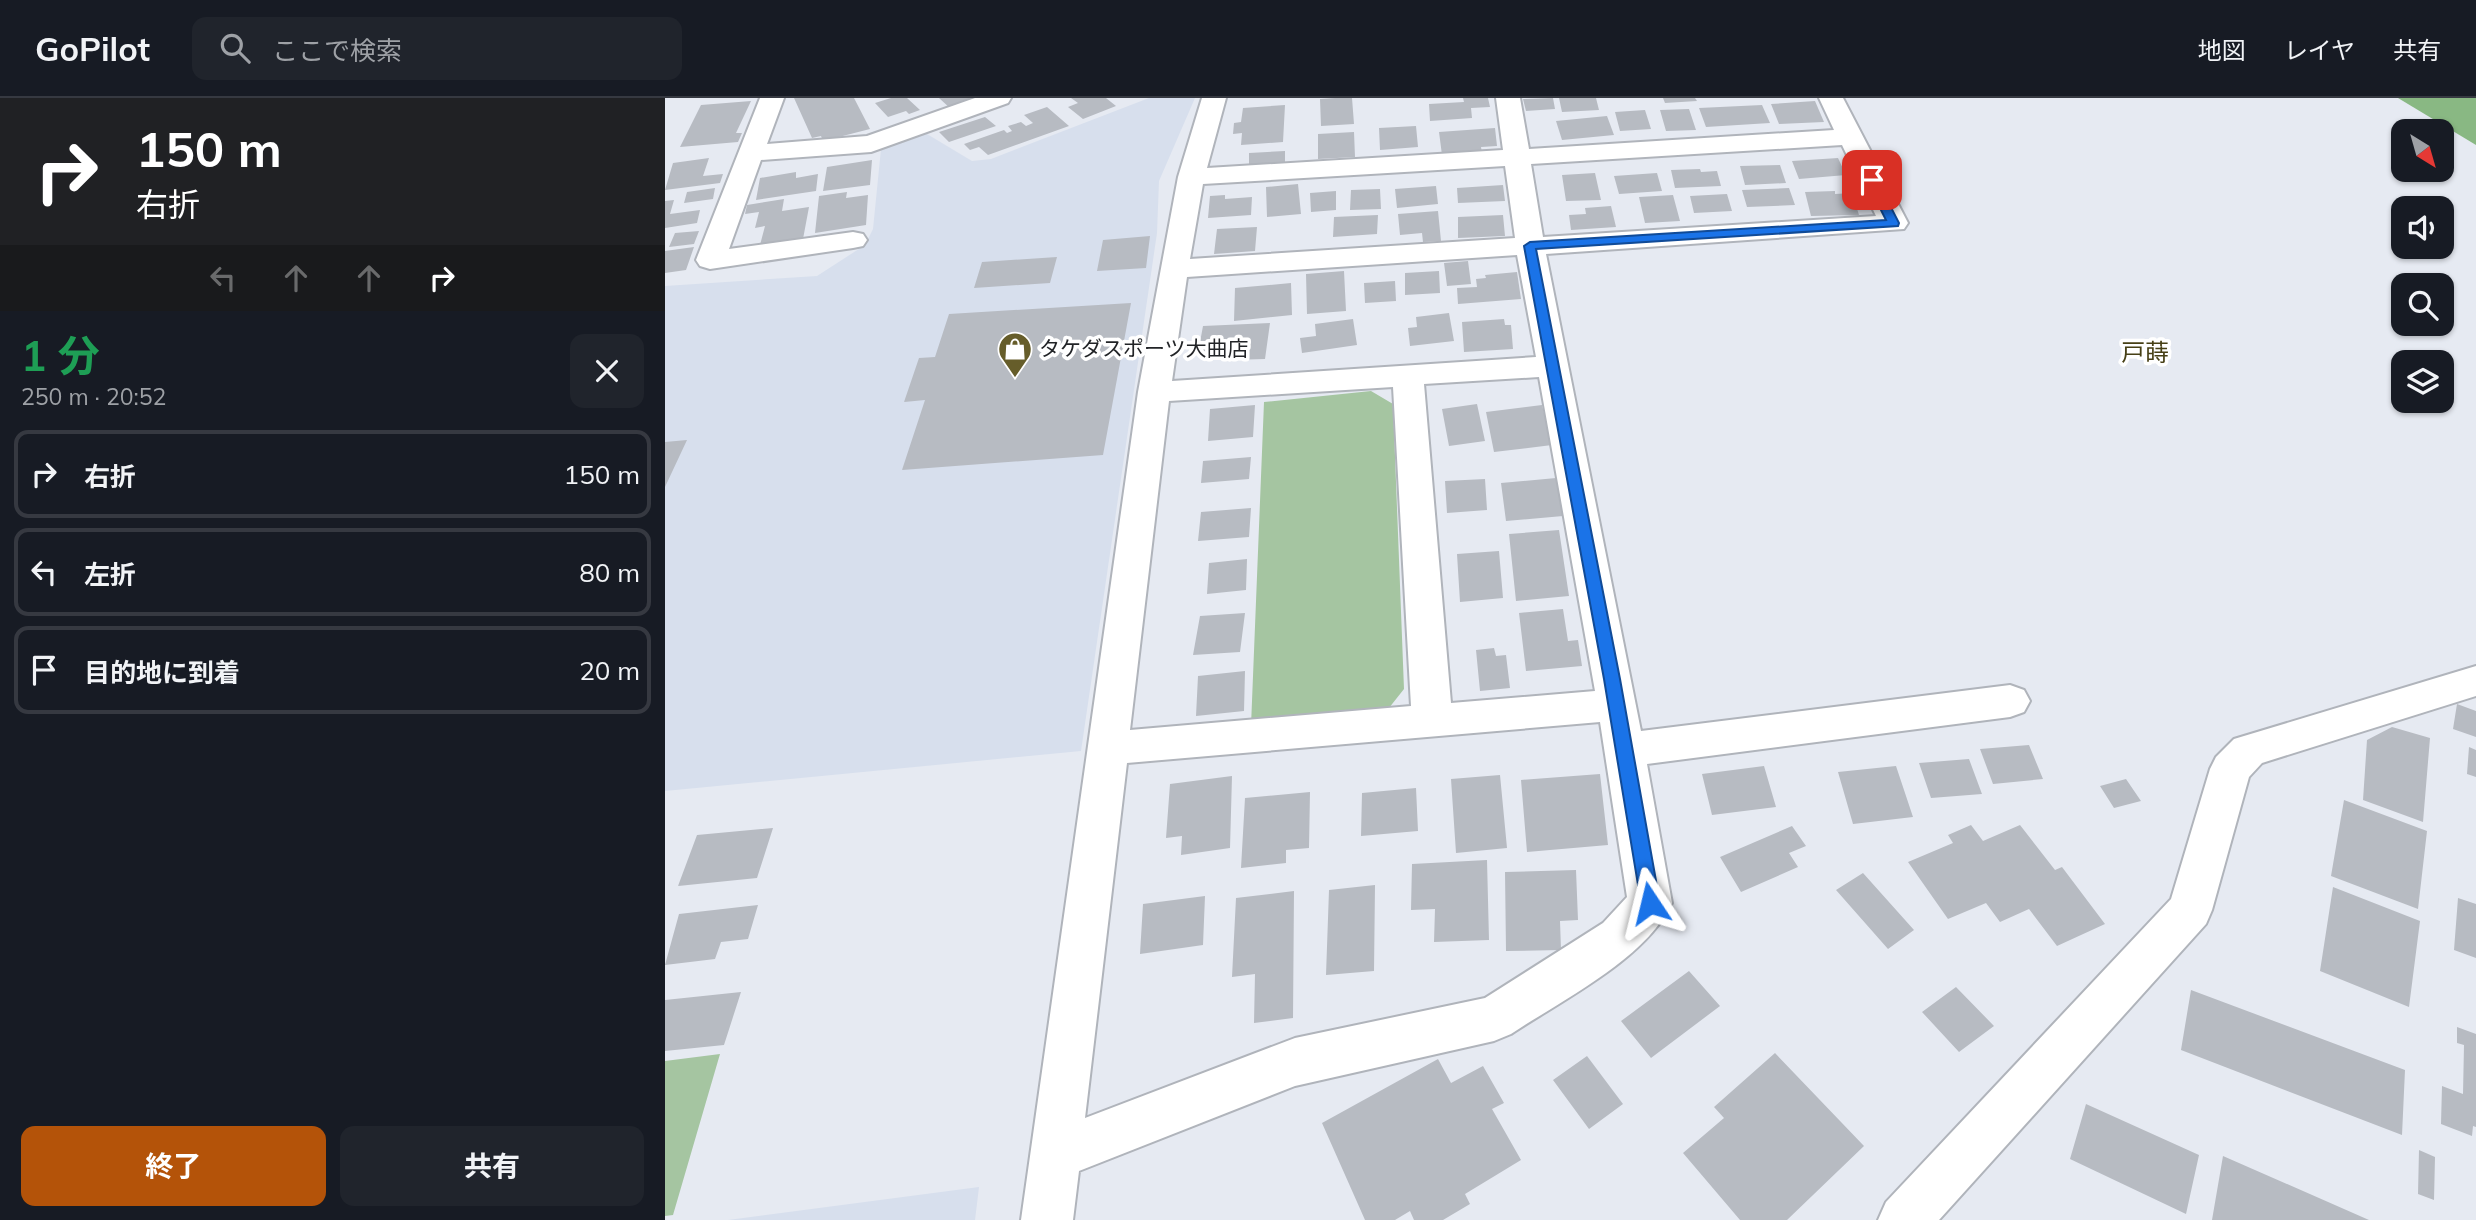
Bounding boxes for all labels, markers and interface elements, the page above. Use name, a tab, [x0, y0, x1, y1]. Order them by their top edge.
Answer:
search box	[192, 17, 682, 80]
text: GoPilot	[35, 28, 150, 69]
icon: search	[216, 29, 254, 67]
text: ここで検索	[272, 34, 402, 67]
text: 地図	[2198, 35, 2246, 65]
text: レイヤ	[2284, 35, 2355, 65]
text: 共有	[2393, 35, 2441, 65]
text: 150 m	[136, 118, 282, 179]
north arrow	[2391, 119, 2453, 182]
map controls	[2391, 119, 2454, 413]
icon: right	[21, 126, 112, 217]
pin	[1842, 150, 1902, 210]
icon: arrive	[1853, 161, 1891, 199]
text: 右折	[136, 184, 200, 224]
button: sound	[2391, 196, 2454, 259]
icon: left	[204, 259, 242, 297]
icon: ahead	[277, 259, 315, 297]
icon: ahead	[350, 259, 388, 297]
icon: right	[423, 259, 461, 297]
button: search	[2391, 273, 2454, 336]
text: 1 分	[21, 329, 100, 382]
shop icon: タケダスポーツ大曲店	[996, 330, 1034, 379]
button: close	[570, 334, 644, 408]
place label: タケダスポーツ大曲店	[1039, 335, 1249, 361]
district label: 戸蒔	[2121, 337, 2169, 367]
button: layers	[2391, 350, 2454, 413]
text: 250 m · 20:52	[21, 382, 166, 411]
icon: right	[25, 455, 63, 493]
text: 150 m	[564, 458, 640, 491]
text: 右折	[84, 460, 136, 493]
icon: left	[25, 553, 63, 591]
text: 80 m	[579, 556, 640, 589]
text: 左折	[84, 558, 136, 591]
icon: arrive	[25, 651, 63, 689]
text: 20 m	[579, 654, 640, 687]
text: 目的地に到着	[84, 656, 240, 689]
position arrow	[1613, 866, 1687, 940]
button: 終了	[21, 1126, 326, 1206]
button: 共有	[340, 1126, 644, 1206]

